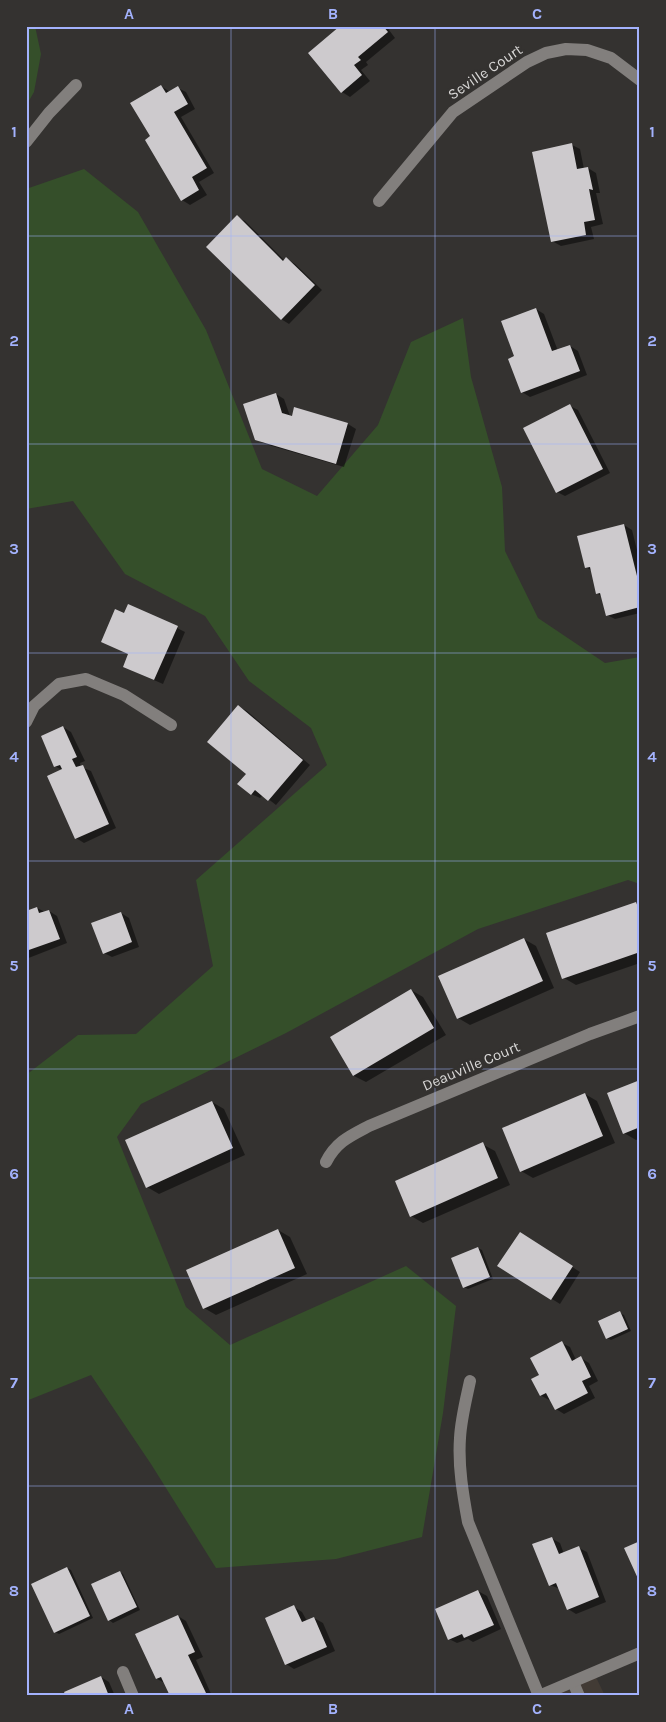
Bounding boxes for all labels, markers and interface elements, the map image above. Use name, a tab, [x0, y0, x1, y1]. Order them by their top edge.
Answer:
text: A	[124, 4, 134, 23]
text: B	[328, 4, 338, 23]
text: C	[532, 4, 542, 23]
street label: Seville Court	[444, 40, 526, 104]
text: 1	[11, 122, 17, 141]
text: 1	[649, 122, 655, 141]
text: 2	[9, 331, 19, 350]
text: 2	[647, 331, 657, 350]
text: 3	[9, 539, 19, 558]
text: 3	[647, 539, 657, 558]
text: 4	[9, 747, 19, 766]
text: 4	[647, 747, 657, 766]
text: 5	[9, 956, 19, 975]
text: 5	[647, 956, 657, 975]
street label: Deauville Court	[420, 1037, 523, 1095]
text: 6	[9, 1164, 19, 1183]
text: 6	[647, 1164, 657, 1183]
text: 7	[10, 1373, 18, 1392]
text: 7	[648, 1373, 656, 1392]
text: 8	[9, 1581, 19, 1600]
text: 8	[647, 1581, 657, 1600]
text: A	[124, 1699, 134, 1718]
text: B	[328, 1699, 338, 1718]
text: C	[532, 1699, 542, 1718]

